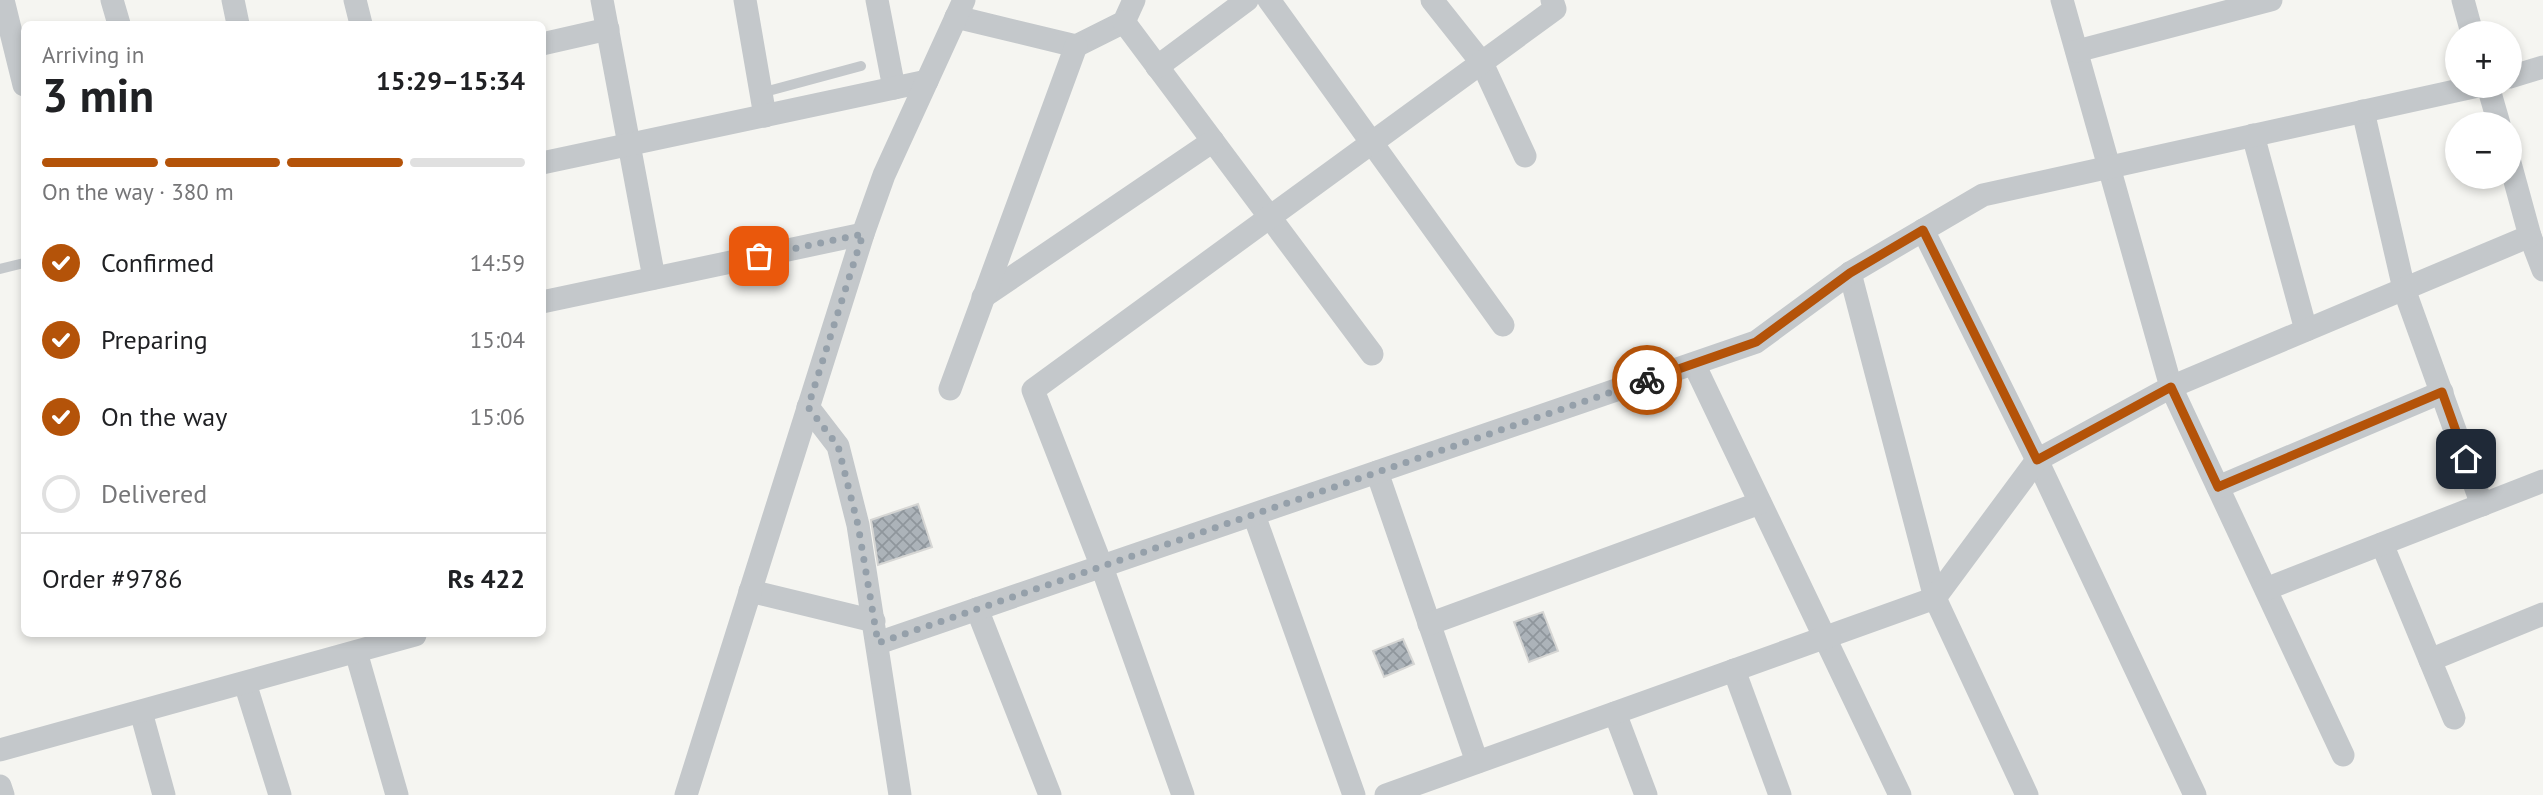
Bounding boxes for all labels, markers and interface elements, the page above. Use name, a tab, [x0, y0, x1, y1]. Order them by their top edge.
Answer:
map controls	[2445, 21, 2522, 189]
button: +	[2445, 21, 2522, 98]
text: Arriving in	[42, 40, 144, 69]
text: 15:29–15:34	[376, 64, 525, 97]
text: 3 min	[42, 65, 154, 125]
button: −	[2445, 112, 2522, 189]
text: On the way · 380 m	[42, 177, 234, 206]
pin	[729, 226, 789, 286]
icon: bag	[740, 237, 778, 275]
icon: check	[42, 244, 80, 282]
text: Confirmed	[101, 246, 214, 279]
text: 14:59	[470, 248, 525, 277]
icon: check	[42, 321, 80, 359]
text: Preparing	[101, 323, 208, 356]
text: 15:04	[470, 325, 525, 354]
courier	[1612, 345, 1682, 415]
icon: bike	[1628, 361, 1666, 399]
icon: check	[42, 398, 80, 436]
text: On the way	[101, 400, 227, 433]
text: 15:06	[470, 402, 525, 431]
pin	[2436, 429, 2496, 489]
icon: home	[2447, 440, 2485, 478]
text: Delivered	[101, 477, 207, 510]
text: Order #9786	[42, 562, 182, 595]
text: Rs 422	[448, 562, 525, 595]

